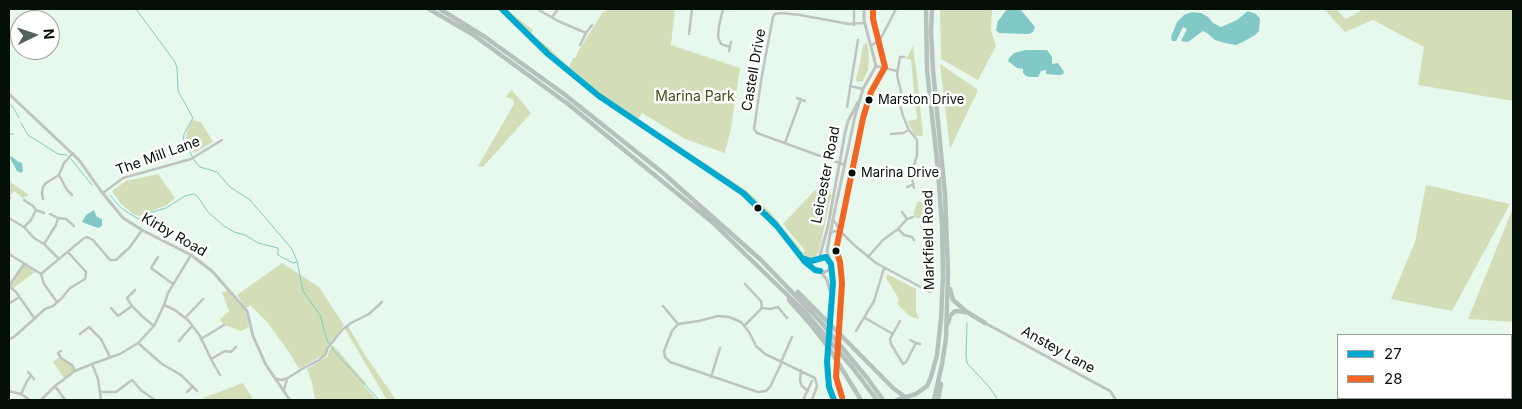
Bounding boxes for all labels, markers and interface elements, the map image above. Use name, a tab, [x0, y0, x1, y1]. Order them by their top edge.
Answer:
north arrow	[10, 10, 60, 60]
street label: Castell Drive	[738, 27, 770, 113]
text: N	[41, 28, 58, 40]
park label: Marina Park	[655, 89, 735, 105]
place label: Marston Drive	[878, 92, 964, 108]
marker: Marston Drive	[864, 95, 874, 105]
street label: Leicester Road	[808, 125, 844, 225]
street label: The Mill Lane	[114, 133, 202, 179]
place label: Marina Drive	[861, 165, 939, 181]
marker: Marina Drive	[847, 168, 857, 178]
street label: Markfield Road	[920, 190, 938, 290]
unlabelled marker	[753, 203, 763, 213]
street label: Kirby Road	[138, 210, 210, 260]
unlabelled marker	[831, 246, 841, 256]
street label: Anstey Lane	[1018, 323, 1098, 377]
legend	[1337, 334, 1512, 399]
text: 27	[1384, 344, 1402, 363]
text: 28	[1384, 369, 1402, 388]

